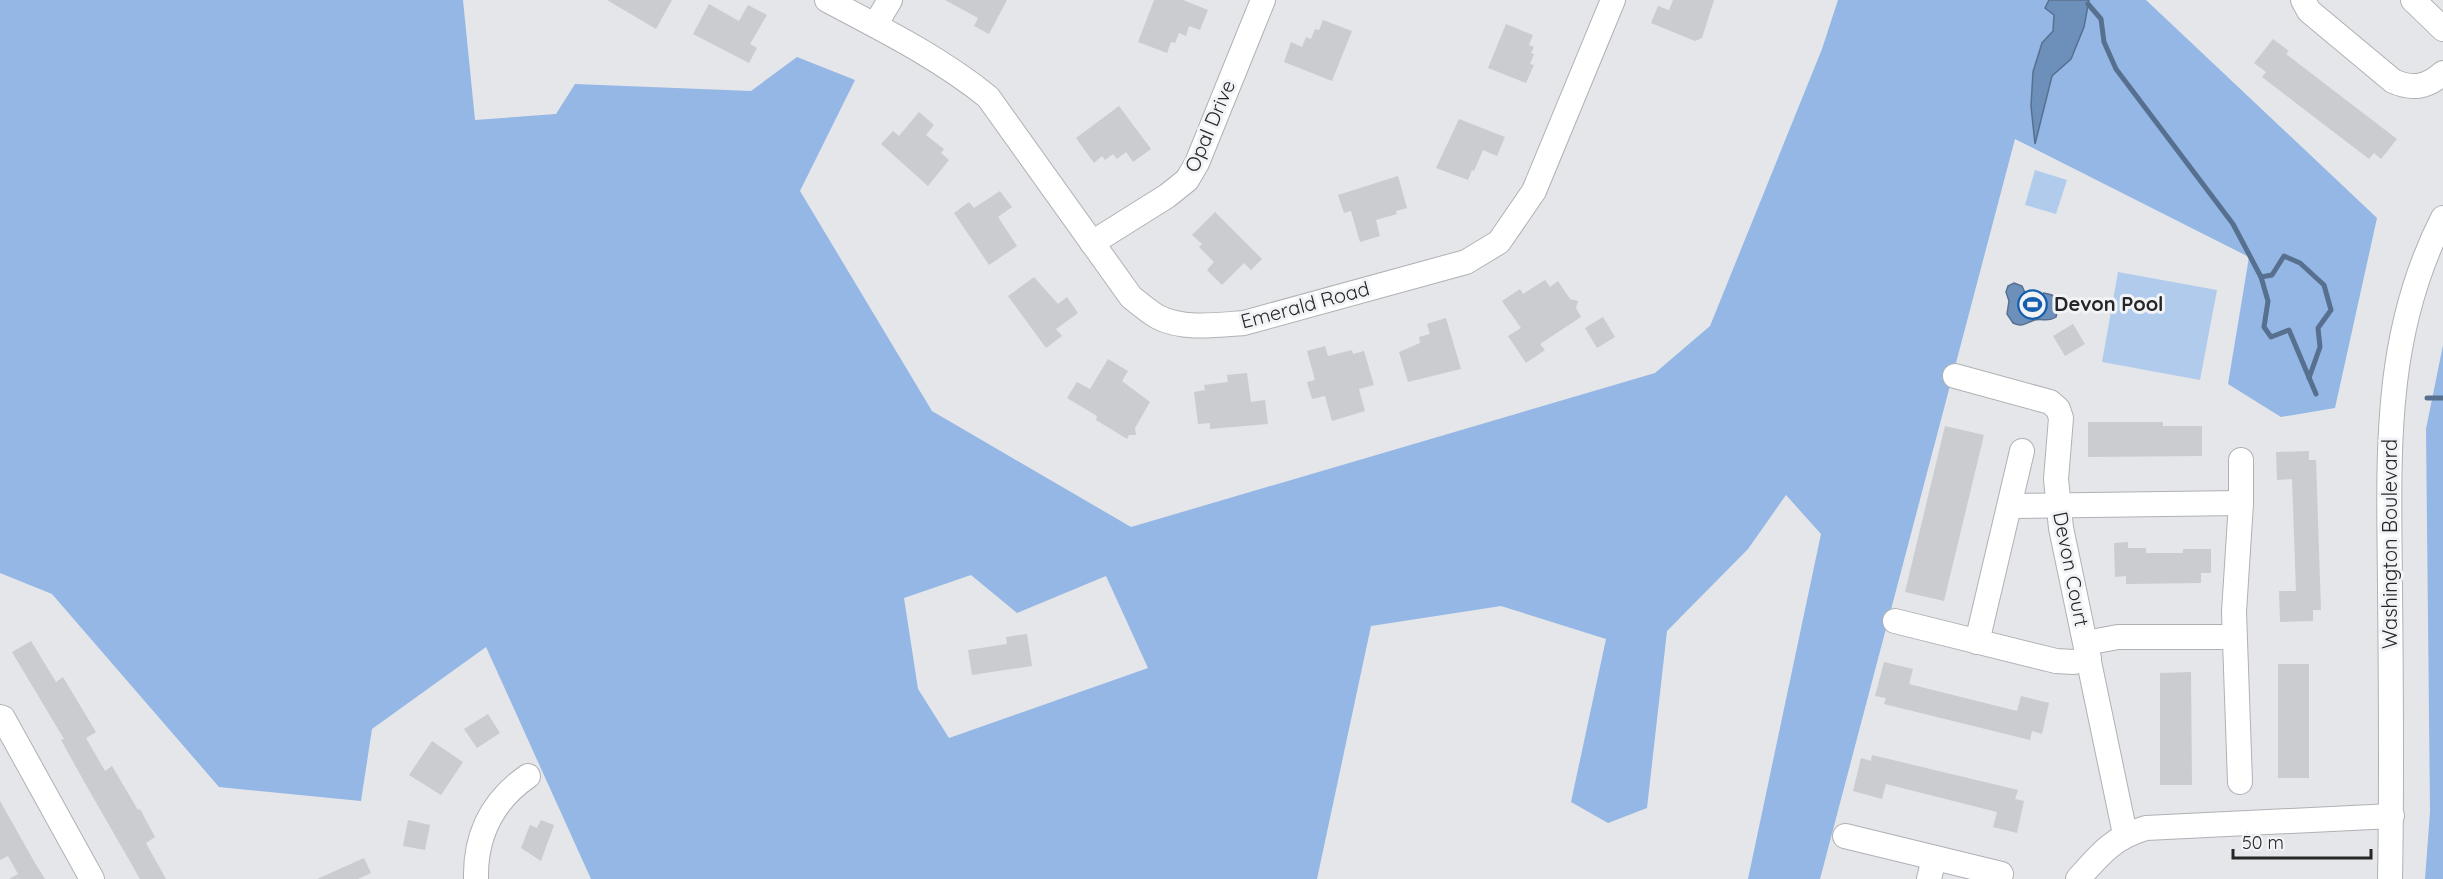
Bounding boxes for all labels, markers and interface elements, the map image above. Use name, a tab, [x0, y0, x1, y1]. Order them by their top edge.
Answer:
street label: Opal Drive	[1179, 76, 1240, 176]
street label: Emerald Road	[1238, 275, 1372, 334]
sports icon: Devon Pool	[2017, 288, 2049, 320]
place label: Devon Pool	[2054, 291, 2164, 316]
street label: Washington Boulevard	[2377, 439, 2402, 649]
street label: Devon Court	[2048, 509, 2095, 629]
scale bar	[2233, 822, 2371, 860]
text: 50 m	[2242, 831, 2284, 854]

